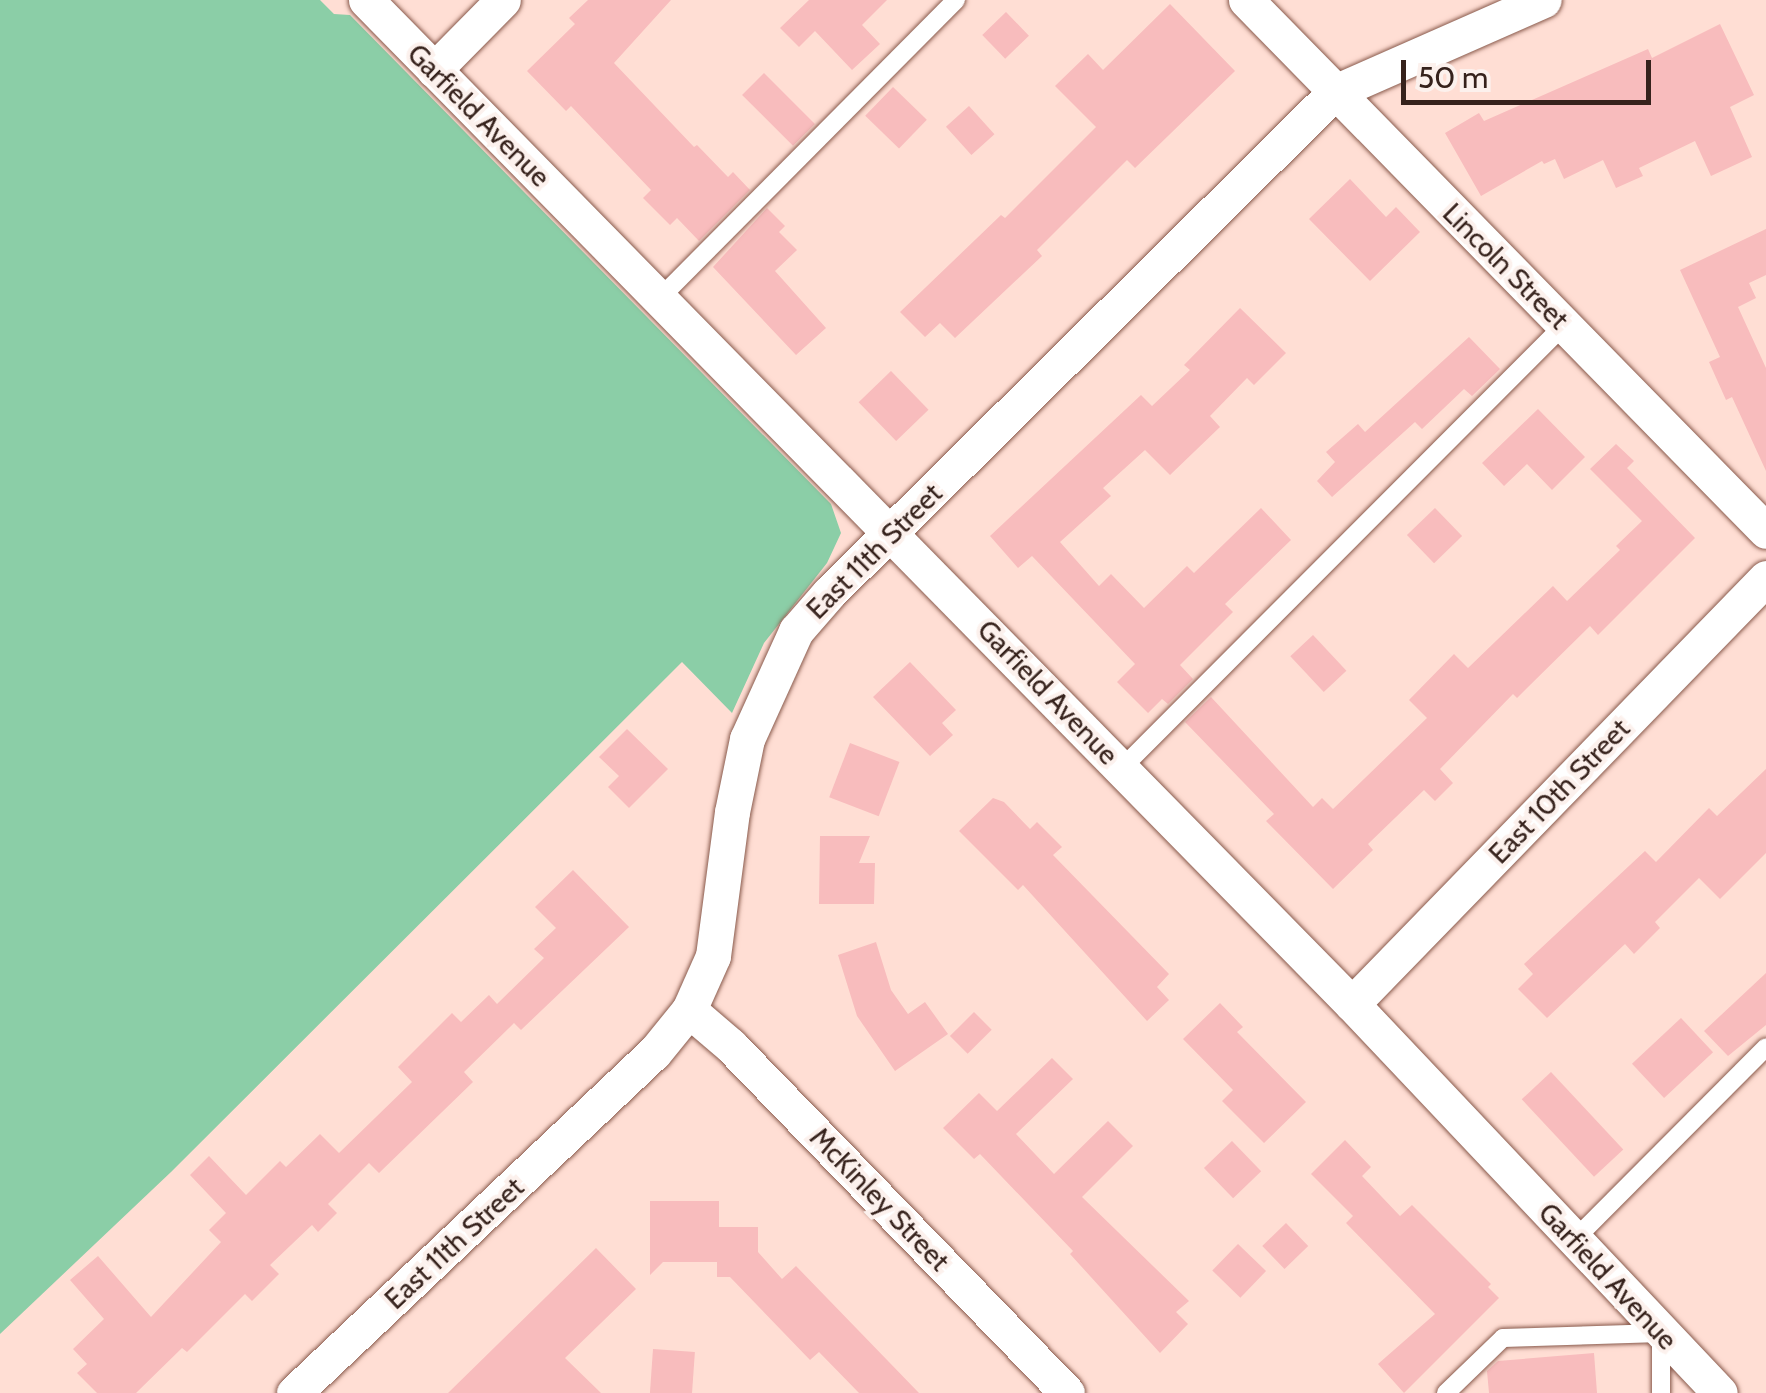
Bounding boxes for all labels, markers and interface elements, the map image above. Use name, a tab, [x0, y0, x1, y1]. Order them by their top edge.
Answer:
street label: Garfield Avenue	[401, 37, 557, 193]
scale bar	[1406, 40, 1656, 102]
text: 50 m	[1418, 59, 1488, 96]
street label: Lincoln Street	[1436, 196, 1576, 336]
street label: East 11th Street	[799, 476, 949, 626]
street label: Garfield Avenue	[971, 613, 1125, 771]
street label: East 10th Street	[1482, 712, 1636, 870]
street label: McKinley Street	[803, 1120, 957, 1278]
street label: East 11th Street	[378, 1170, 530, 1316]
street label: Garfield Avenue	[1532, 1196, 1684, 1356]

